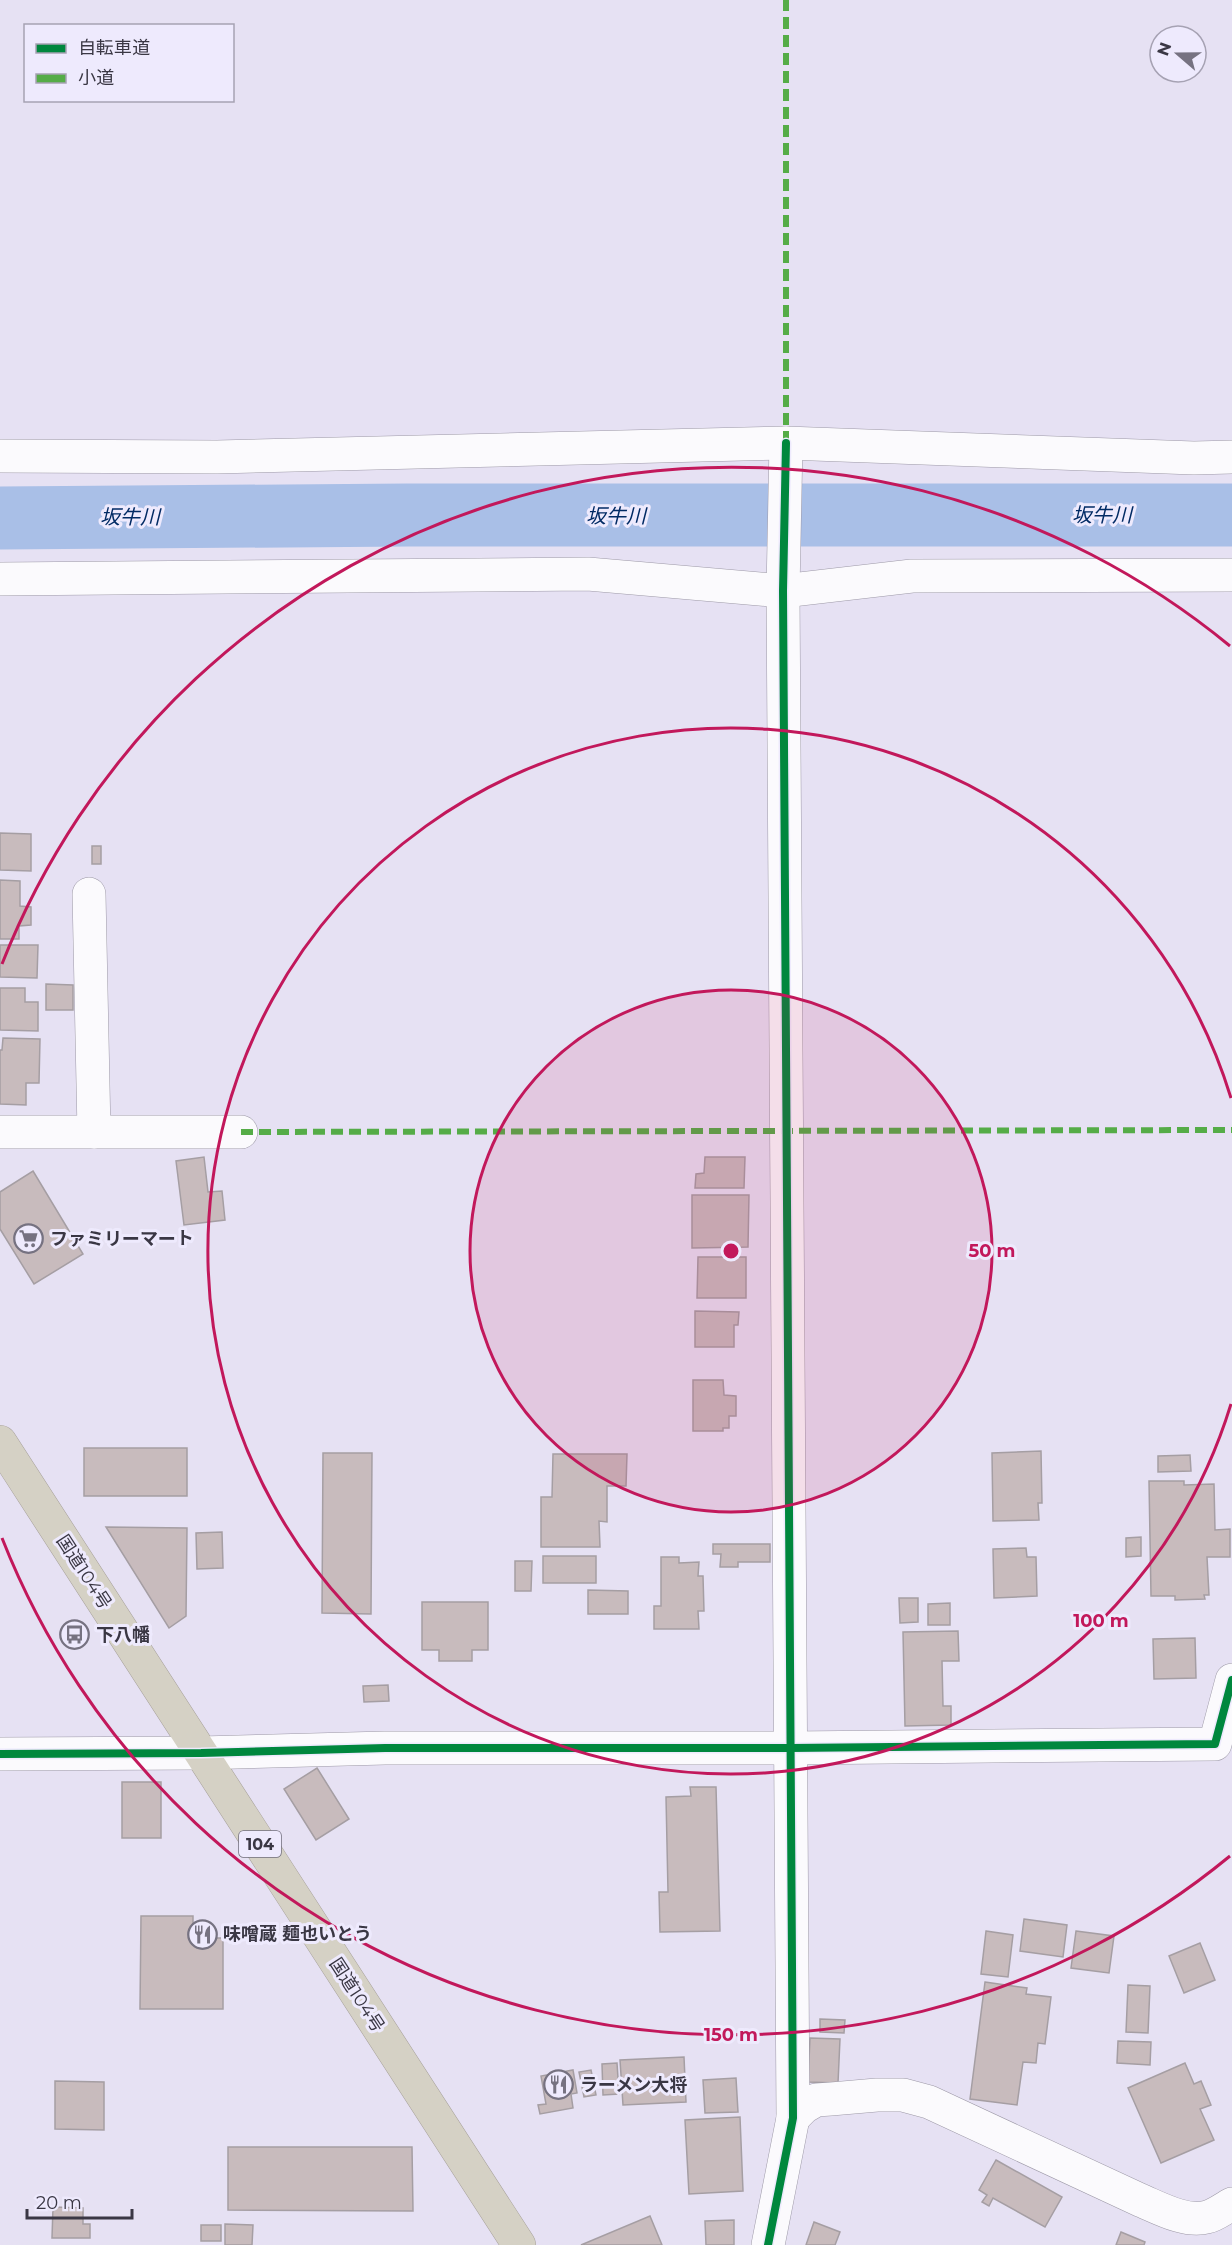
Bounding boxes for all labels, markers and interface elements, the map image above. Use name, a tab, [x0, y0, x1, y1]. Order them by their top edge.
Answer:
legend	[24, 24, 234, 102]
north arrow	[1148, 24, 1208, 84]
text: 自転車道	[78, 37, 150, 59]
text: N	[1153, 40, 1176, 58]
text: 小道	[78, 67, 114, 89]
water label: 坂牛川	[1072, 503, 1134, 527]
water label: 坂牛川	[586, 504, 648, 528]
water label: 坂牛川	[100, 505, 162, 529]
supermarket icon: ファミリーマート	[13, 1223, 45, 1255]
place label: ファミリーマート	[50, 1228, 194, 1250]
text: 50 m	[969, 1240, 1015, 1262]
centre of rings	[721, 1241, 741, 1261]
street label: 国道104号	[52, 1531, 116, 1613]
text: 100 m	[1073, 1610, 1129, 1632]
bus stop icon: 下八幡	[59, 1619, 91, 1651]
place label: 下八幡	[96, 1624, 150, 1646]
road number: 104	[239, 1831, 281, 1857]
restaurant icon: 味噌蔵 麺也いとう	[186, 1918, 218, 1950]
place label: 味噌蔵 麺也いとう	[223, 1923, 372, 1945]
street label: 国道104号	[325, 1954, 389, 2036]
text: 150 m	[704, 2024, 758, 2046]
restaurant icon: ラーメン大将	[543, 2069, 575, 2101]
place label: ラーメン大将	[580, 2074, 687, 2096]
scale bar	[27, 2182, 132, 2220]
text: 20 m	[36, 2192, 82, 2214]

